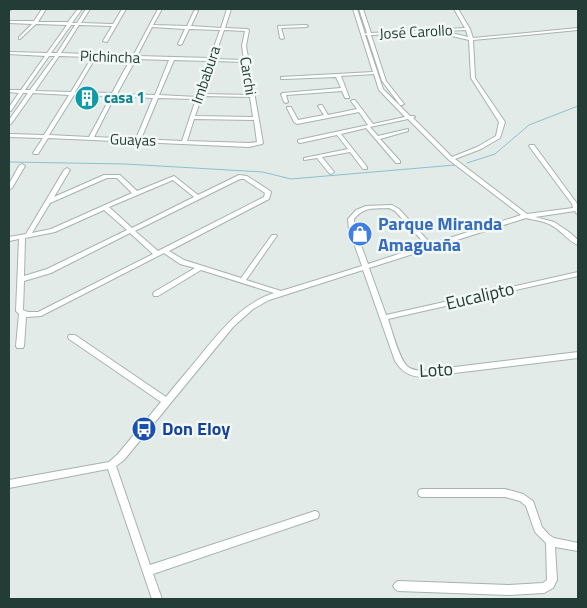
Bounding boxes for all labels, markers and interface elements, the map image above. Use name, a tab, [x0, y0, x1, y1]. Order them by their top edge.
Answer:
street label: José Carollo	[379, 18, 453, 45]
street label: Imbabura	[185, 42, 226, 107]
street label: Pichincha	[80, 44, 141, 69]
street label: Carchi	[234, 55, 263, 97]
building icon: casa 1	[74, 85, 100, 111]
place label: casa 1	[104, 86, 145, 109]
street label: Guayas	[110, 127, 157, 152]
place label: Parque Miranda Amaguaña	[378, 210, 502, 258]
shop icon: Parque Miranda Amaguaña	[347, 221, 373, 247]
street label: Eucalipto	[443, 275, 517, 316]
street label: Loto	[418, 355, 454, 384]
place label: Don Eloy	[162, 415, 230, 442]
bus stop icon: Don Eloy	[131, 416, 157, 442]

